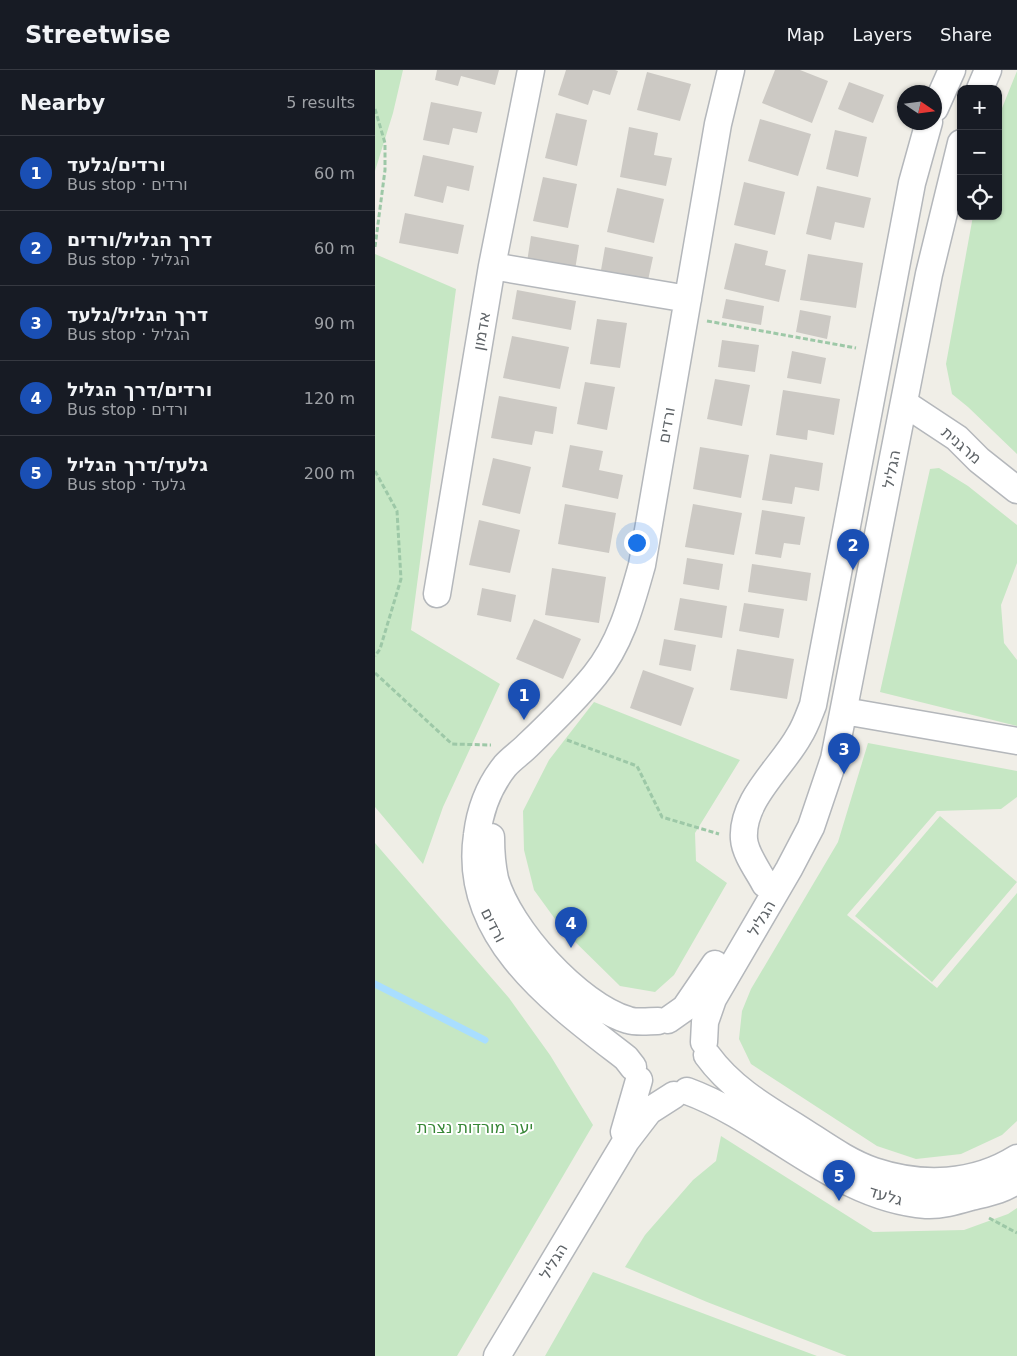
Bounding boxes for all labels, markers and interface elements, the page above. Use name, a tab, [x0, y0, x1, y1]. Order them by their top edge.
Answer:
text: Streetwise	[25, 21, 171, 49]
text: Map	[786, 24, 824, 45]
text: Layers	[852, 24, 912, 45]
text: Share	[940, 24, 992, 45]
north arrow	[897, 85, 942, 130]
map controls	[957, 85, 1002, 220]
button: +	[957, 85, 1002, 130]
text: Nearby	[20, 91, 105, 115]
text: 5 results	[286, 93, 355, 112]
button: −	[957, 130, 1002, 175]
text: ורדים/גלעד	[67, 153, 166, 175]
text: 1	[30, 164, 42, 183]
text: 60 m	[314, 164, 355, 183]
text: Bus stop · ורדים	[67, 175, 188, 194]
button: locate	[957, 175, 1002, 220]
text: דרך הגליל/ורדים	[67, 228, 212, 250]
text: 2	[30, 239, 42, 258]
text: 60 m	[314, 239, 355, 258]
text: Bus stop · הגליל	[67, 250, 190, 269]
text: דרך הגליל/גלעד	[67, 303, 208, 325]
street label: אדמון	[469, 310, 494, 352]
text: 3	[30, 314, 42, 333]
text: 90 m	[314, 314, 355, 333]
text: Bus stop · הגליל	[67, 325, 190, 344]
text: ורדים/דרך הגליל	[67, 378, 212, 400]
text: 4	[30, 389, 42, 408]
text: 120 m	[304, 389, 355, 408]
text: Bus stop · ורדים	[67, 400, 188, 419]
street label: ורדים	[654, 406, 679, 445]
street label: מרגנית	[938, 423, 986, 468]
street label: הגליל	[878, 448, 905, 490]
text: גלעד/דרך הגליל	[67, 453, 208, 475]
text: 5	[30, 464, 42, 483]
text: 200 m	[304, 464, 355, 483]
text: Bus stop · גלעד	[67, 475, 186, 494]
pin: 2	[837, 529, 869, 570]
your location	[624, 530, 650, 556]
pin: 1	[508, 679, 540, 720]
pin: 3	[828, 733, 860, 774]
street label: הגליל	[744, 897, 779, 940]
street label: ורדים	[477, 905, 510, 946]
pin: 4	[555, 907, 587, 948]
park label: יער מורדות נצרת	[417, 1118, 533, 1137]
pin: 5	[823, 1160, 855, 1201]
street label: גלעד	[867, 1181, 905, 1210]
street label: הגליל	[535, 1240, 572, 1283]

